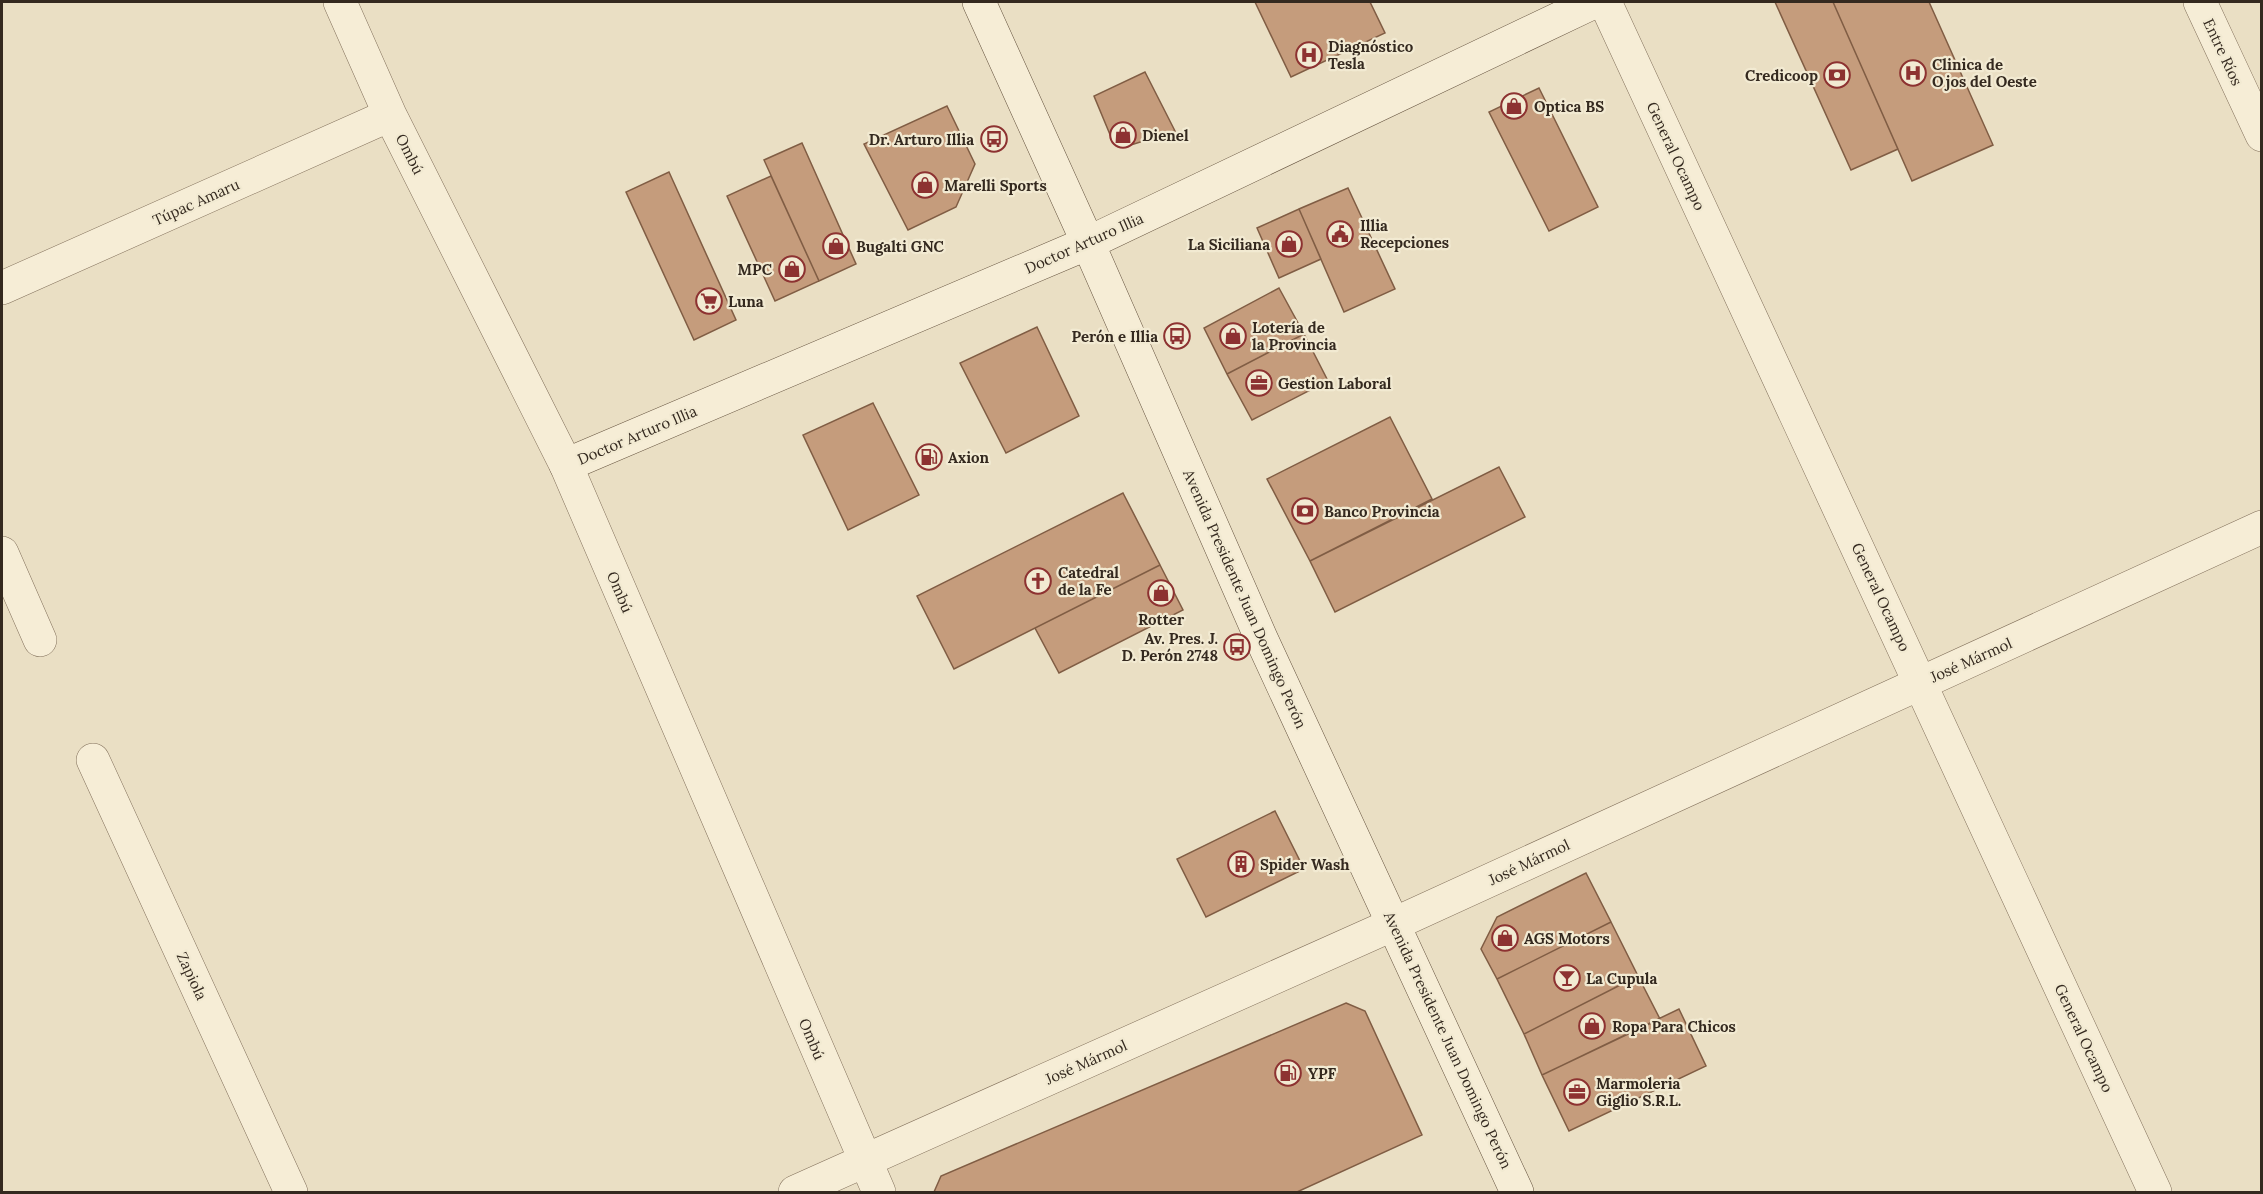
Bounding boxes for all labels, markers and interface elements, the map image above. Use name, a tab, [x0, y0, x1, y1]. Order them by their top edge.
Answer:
street label: Entre Ríos	[2199, 15, 2247, 89]
place label: Diagnóstico Tesla	[1328, 37, 1414, 73]
hospital icon: Diagnóstico Tesla	[1294, 40, 1324, 70]
place label: Clinica de Ojos del Oeste	[1932, 55, 2037, 91]
hospital icon: Clinica de Ojos del Oeste	[1898, 58, 1928, 88]
bank icon: Credicoop	[1822, 60, 1852, 90]
place label: Credicoop	[1745, 66, 1818, 85]
shop icon: Optica BS	[1499, 91, 1529, 121]
place label: Optica BS	[1534, 97, 1604, 116]
street label: General Ocampo	[1643, 99, 1710, 214]
shop icon: Dienel	[1108, 120, 1138, 150]
bus stop icon: Dr. Arturo Illia	[979, 124, 1009, 154]
place label: Dienel	[1142, 126, 1189, 145]
place label: Dr. Arturo Illia	[869, 130, 974, 149]
street label: Ombú	[392, 131, 428, 178]
shop icon: Marelli Sports	[910, 170, 940, 200]
street label: Túpac Amaru	[150, 174, 242, 230]
place label: Marelli Sports	[944, 176, 1047, 195]
street label: Doctor Arturo Illia	[1022, 208, 1147, 278]
place label: Illia Recepciones	[1360, 216, 1449, 252]
public building icon: Illia Recepciones	[1325, 219, 1355, 249]
shop icon: La Siciliana	[1274, 229, 1304, 259]
shop icon: Bugalti GNC	[821, 231, 851, 261]
place label: La Siciliana	[1188, 235, 1270, 254]
place label: Bugalti GNC	[856, 237, 945, 256]
shop icon: MPC	[777, 254, 807, 284]
place label: MPC	[738, 260, 773, 279]
supermarket icon: Luna	[694, 286, 724, 316]
place label: Luna	[728, 292, 764, 311]
place label: Lotería de la Provincia	[1252, 318, 1337, 354]
bus stop icon: Perón e Illia	[1162, 321, 1192, 351]
shop icon: Lotería de la Provincia	[1218, 321, 1248, 351]
place label: Perón e Illia	[1072, 327, 1158, 346]
office icon: Gestion Laboral	[1244, 368, 1274, 398]
place label: Gestion Laboral	[1278, 374, 1392, 393]
street label: Doctor Arturo Illia	[574, 401, 700, 469]
fuel station icon: Axion	[914, 442, 944, 472]
place label: Axion	[948, 448, 990, 467]
street label: Avenida Presidente Juan Domingo Perón	[1179, 466, 1311, 732]
bank icon: Banco Provincia	[1290, 496, 1320, 526]
place label: Banco Provincia	[1324, 502, 1440, 521]
street label: General Ocampo	[1848, 540, 1915, 655]
place label: Catedral de la Fe	[1058, 563, 1119, 599]
church icon: Catedral de la Fe	[1023, 566, 1053, 596]
street label: Ombú	[603, 568, 637, 616]
shop icon: Rotter	[1146, 578, 1176, 608]
place label: Rotter	[1138, 610, 1185, 629]
place label: Av. Pres. J. D. Perón 2748	[1122, 629, 1218, 665]
bus stop icon: Av. Pres. J. D. Perón 2748	[1222, 632, 1252, 662]
street label: José Mármol	[1926, 634, 2015, 687]
street label: José Mármol	[1484, 835, 1573, 890]
building icon: Spider Wash	[1226, 849, 1256, 879]
place label: Spider Wash	[1260, 855, 1350, 874]
street label: Avenida Presidente Juan Domingo Perón	[1379, 907, 1516, 1172]
shop icon: AGS Motors	[1490, 923, 1520, 953]
place label: AGS Motors	[1524, 929, 1610, 948]
street label: Zapiola	[173, 949, 211, 1003]
bar icon: La Cupula	[1552, 963, 1582, 993]
place label: La Cupula	[1586, 969, 1657, 988]
street label: General Ocampo	[2051, 981, 2118, 1096]
shop icon: Ropa Para Chicos	[1577, 1011, 1607, 1041]
street label: Ombú	[795, 1015, 829, 1063]
place label: Ropa Para Chicos	[1612, 1017, 1736, 1036]
street label: José Mármol	[1041, 1036, 1130, 1089]
fuel station icon: YPF	[1273, 1058, 1303, 1088]
place label: YPF	[1308, 1064, 1337, 1083]
place label: Marmoleria Giglio S.R.L.	[1596, 1074, 1681, 1110]
office icon: Marmoleria Giglio S.R.L.	[1562, 1077, 1592, 1107]

